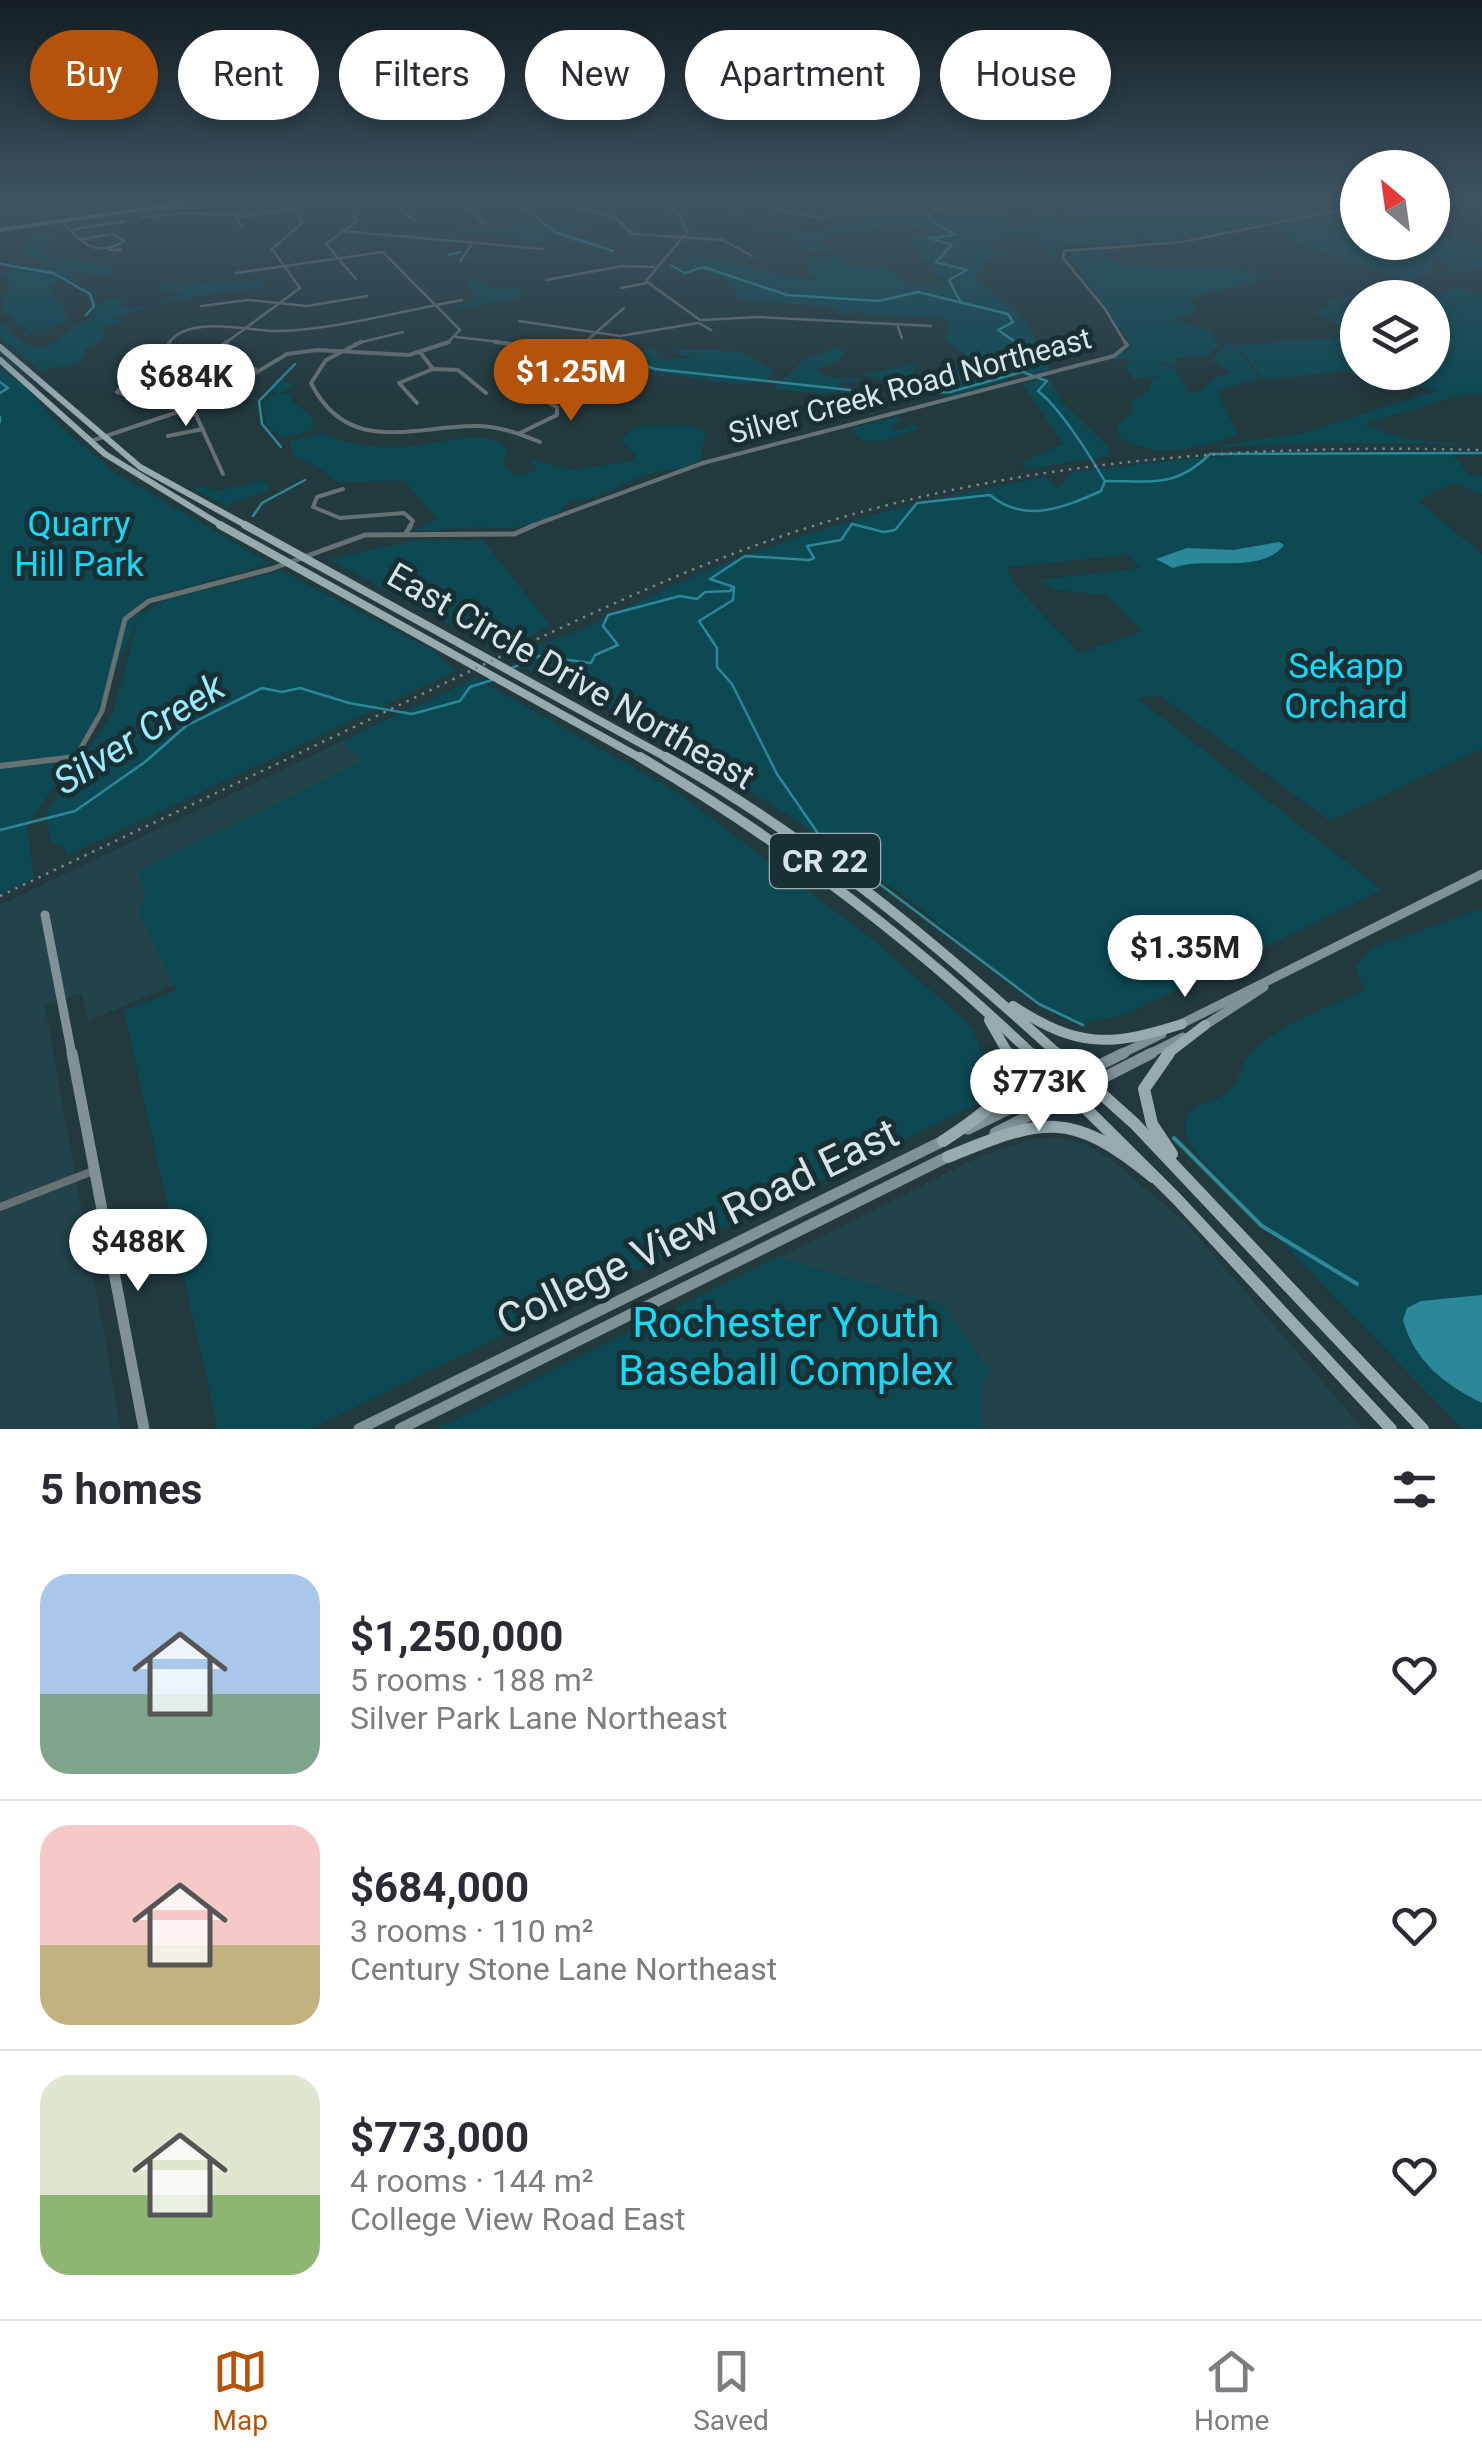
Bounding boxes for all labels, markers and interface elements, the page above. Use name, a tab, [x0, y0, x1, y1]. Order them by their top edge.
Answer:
chip: Buy	[30, 30, 158, 120]
chip: Rent	[178, 30, 319, 120]
chip: Filters	[339, 30, 505, 120]
chip: New	[525, 30, 665, 120]
chip: Apartment	[685, 30, 920, 120]
chip: House	[940, 30, 1111, 120]
north arrow	[1340, 150, 1450, 260]
map controls	[1340, 150, 1450, 390]
button: layers	[1340, 280, 1450, 390]
street label: Silver Creek Road Northeast	[725, 320, 1095, 451]
pin: $1.25M	[490, 339, 652, 424]
pin: $684K	[116, 344, 256, 429]
text: $1.25M	[516, 352, 626, 390]
text: $684K	[139, 357, 233, 395]
park label: Quarry Hill Park	[14, 504, 144, 585]
street label: East Circle Drive Northeast	[380, 554, 761, 798]
park label: Sekapp Orchard	[1284, 646, 1408, 727]
water label: Silver Creek	[46, 664, 233, 804]
road number: CR 22	[770, 834, 880, 888]
pin: $1.35M	[1104, 915, 1266, 1000]
text: $1.35M	[1130, 928, 1240, 966]
pin: $773K	[969, 1049, 1109, 1134]
text: $773K	[992, 1062, 1086, 1100]
street label: College View Road East	[489, 1108, 906, 1345]
pin: $488K	[68, 1209, 208, 1294]
text: $488K	[91, 1222, 185, 1260]
park label: Rochester Youth Baseball Complex	[618, 1298, 954, 1395]
icon: filters	[1387, 1462, 1442, 1517]
text: 5 homes	[40, 1465, 202, 1514]
text: $1,250,000	[350, 1612, 563, 1661]
icon: home	[120, 1614, 240, 1734]
icon: heart	[1387, 1647, 1442, 1702]
text: 5 rooms · 188 m²	[350, 1661, 593, 1699]
text: Silver Park Lane Northeast	[350, 1699, 727, 1737]
text: $684,000	[350, 1863, 529, 1912]
icon: home	[120, 1865, 240, 1985]
icon: heart	[1387, 1898, 1442, 1953]
text: 3 rooms · 110 m²	[350, 1912, 593, 1950]
text: Century Stone Lane Northeast	[350, 1950, 777, 1988]
text: $773,000	[350, 2113, 529, 2162]
icon: home	[120, 2115, 240, 2235]
icon: heart	[1387, 2148, 1442, 2203]
text: 4 rooms · 144 m²	[350, 2162, 593, 2200]
text: College View Road East	[350, 2200, 686, 2238]
tab: Map	[213, 2344, 268, 2437]
tab: Saved	[693, 2344, 769, 2437]
tab: Home	[1194, 2344, 1269, 2437]

